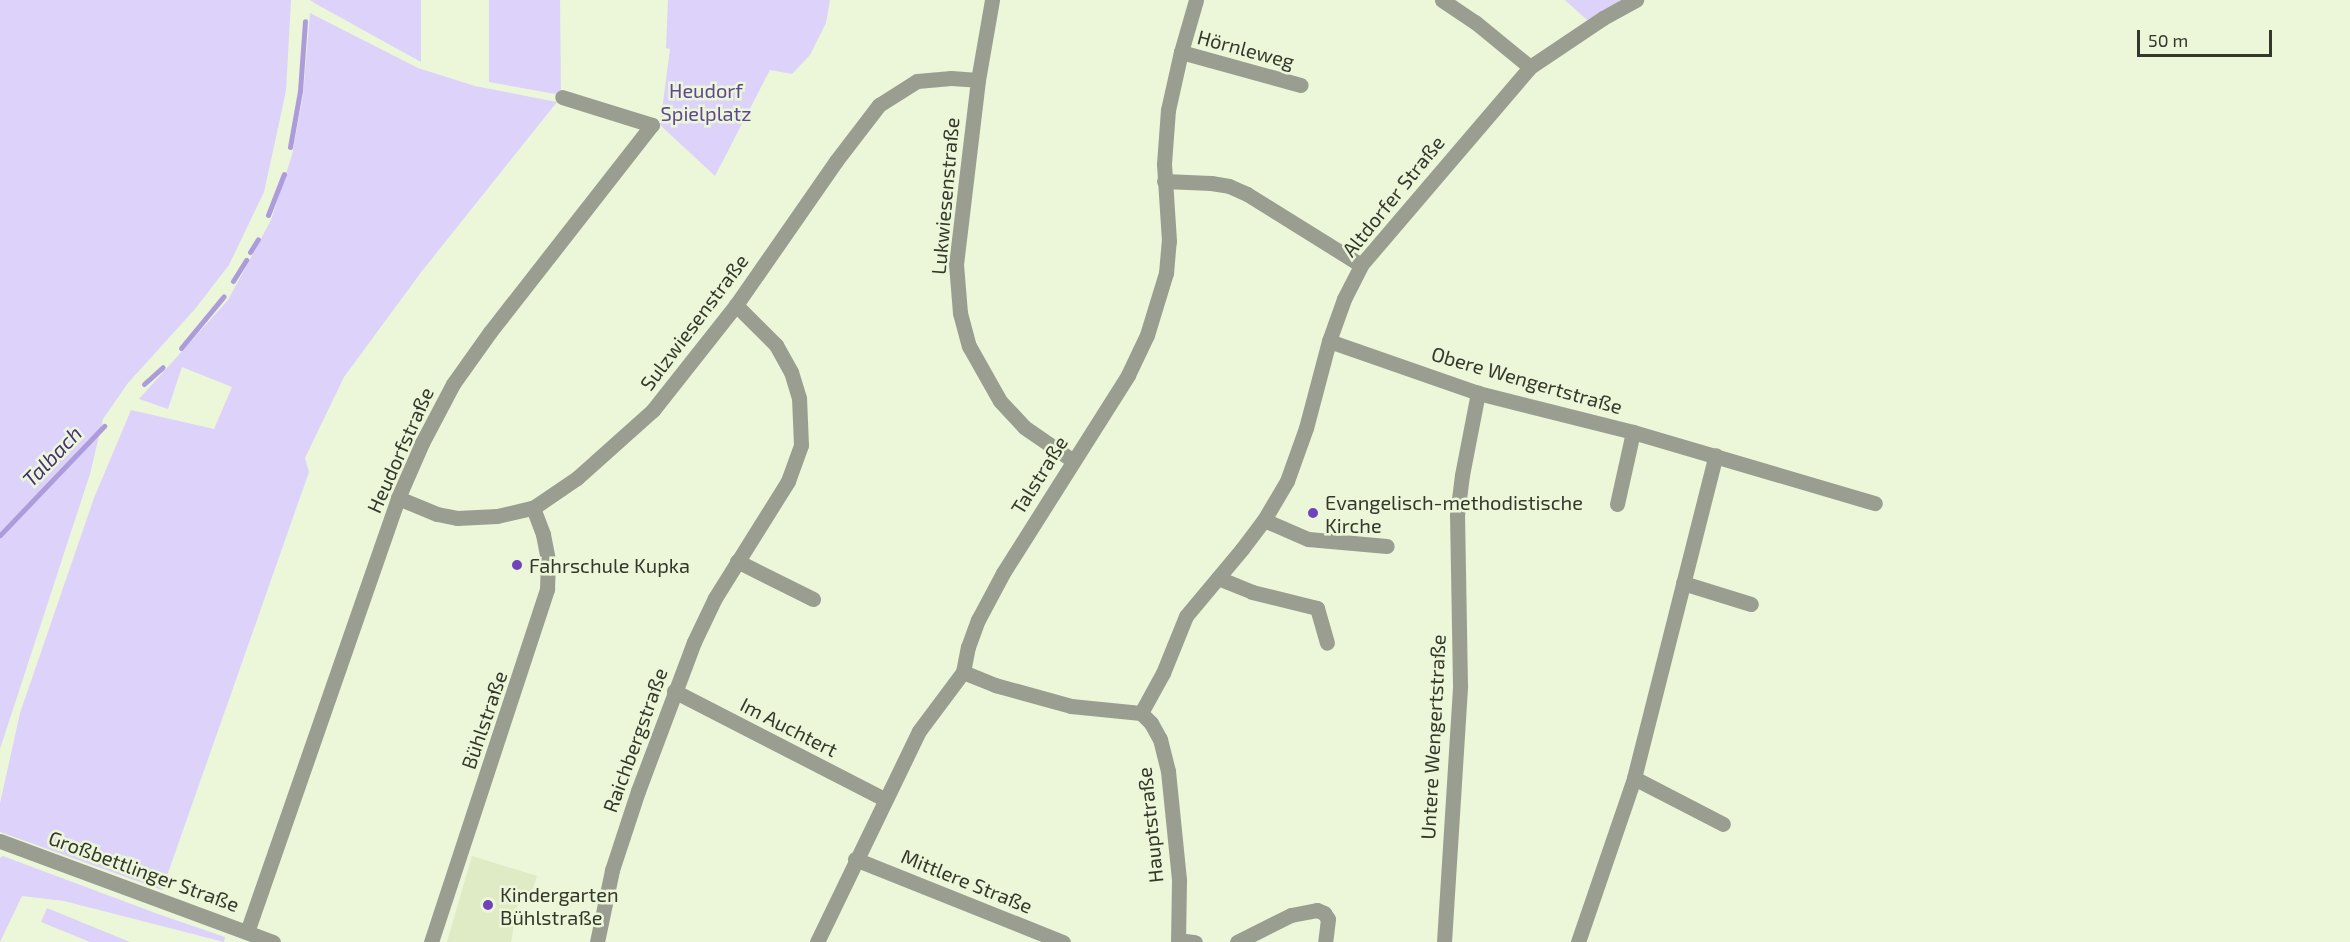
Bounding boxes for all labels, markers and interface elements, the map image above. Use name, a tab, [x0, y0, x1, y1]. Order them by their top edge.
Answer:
scale bar	[2140, 18, 2275, 56]
street label: Hörnleweg	[1195, 25, 1297, 73]
text: 50 m	[2148, 29, 2188, 51]
park label: Heudorf Spielplatz	[661, 78, 751, 125]
street label: Lukwiesenstraße	[926, 116, 964, 276]
street label: Altdorfer Straße	[1337, 130, 1449, 262]
street label: Sulzwiesenstraße	[635, 249, 753, 395]
street label: Obere Wengertstraße	[1429, 341, 1625, 419]
street label: Heudorfstraße	[362, 383, 438, 517]
water label: Talbach	[17, 420, 87, 492]
street label: Talstraße	[1006, 431, 1072, 519]
place label: Evangelisch-methodistische Kirche	[1325, 490, 1583, 537]
marker: Evangelisch-methodistische Kirche	[1306, 506, 1320, 520]
place label: Fahrschule Kupka	[529, 553, 690, 577]
marker: Fahrschule Kupka	[510, 558, 524, 572]
street label: Untere Wengertstraße	[1416, 634, 1450, 840]
street label: Raichbergstraße	[598, 664, 672, 816]
street label: Bühlstraße	[456, 668, 512, 772]
street label: Im Auchtert	[736, 692, 842, 762]
street label: Hauptstraße	[1132, 766, 1168, 884]
street label: Großbettlinger Straße	[45, 825, 243, 917]
street label: Mittlere Straße	[898, 844, 1036, 918]
place label: Kindergarten Bühlstraße	[500, 882, 619, 929]
marker: Kindergarten Bühlstraße	[481, 898, 495, 912]

